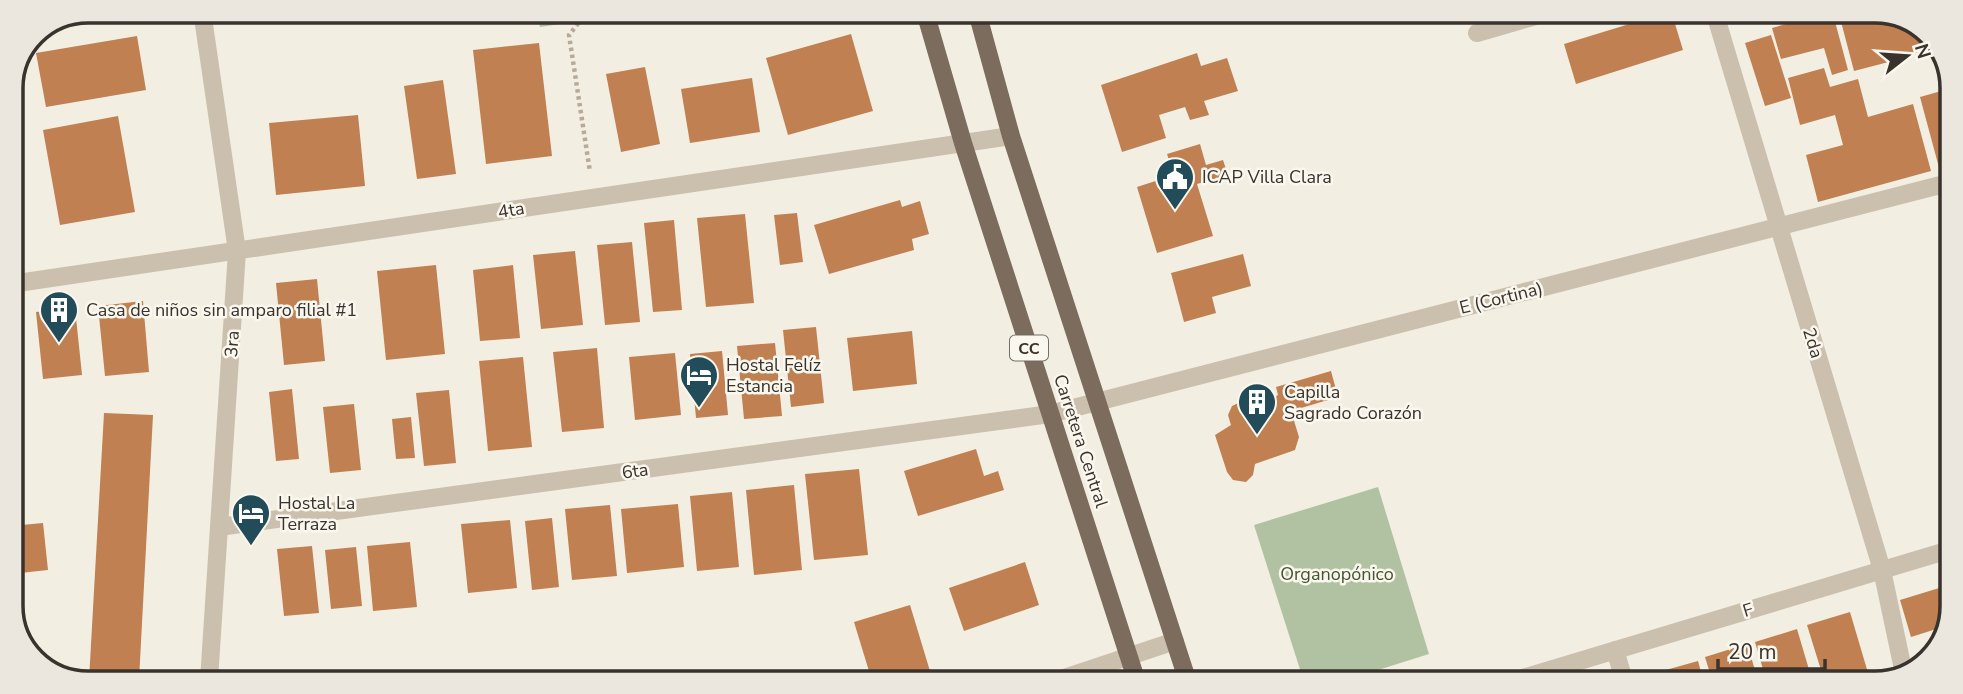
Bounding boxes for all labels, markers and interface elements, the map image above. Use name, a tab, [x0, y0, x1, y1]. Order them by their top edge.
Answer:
north arrow	[1872, 21, 1942, 91]
text: N	[1908, 41, 1937, 62]
public building icon: ICAP Villa Clara	[1154, 156, 1196, 211]
place label: ICAP Villa Clara	[1202, 165, 1332, 189]
street label: 4ta	[496, 196, 526, 224]
street label: E (Cortina)	[1457, 276, 1545, 320]
building icon: Casa de niños sin amparo filial #1	[38, 289, 80, 344]
place label: Casa de niños sin amparo filial #1	[86, 298, 357, 322]
street label: 2da	[1797, 325, 1829, 361]
street label: 3ra	[219, 330, 245, 358]
road number: CC	[1010, 336, 1048, 360]
place label: Hostal Felíz Estancia	[726, 353, 821, 398]
hotel icon: Hostal Felíz Estancia	[678, 354, 720, 409]
street label: Carretera Central	[1048, 371, 1114, 511]
place label: Capilla Sagrado Corazón	[1284, 380, 1422, 425]
building icon: Capilla Sagrado Corazón	[1236, 381, 1278, 436]
street label: 6ta	[620, 457, 650, 485]
place label: Hostal La Terraza	[278, 491, 355, 536]
hotel icon: Hostal La Terraza	[230, 492, 272, 547]
park label: Organopónico	[1280, 562, 1394, 586]
street label: F	[1740, 597, 1756, 623]
scale bar	[1718, 628, 1825, 672]
text: 20 m	[1728, 638, 1777, 666]

